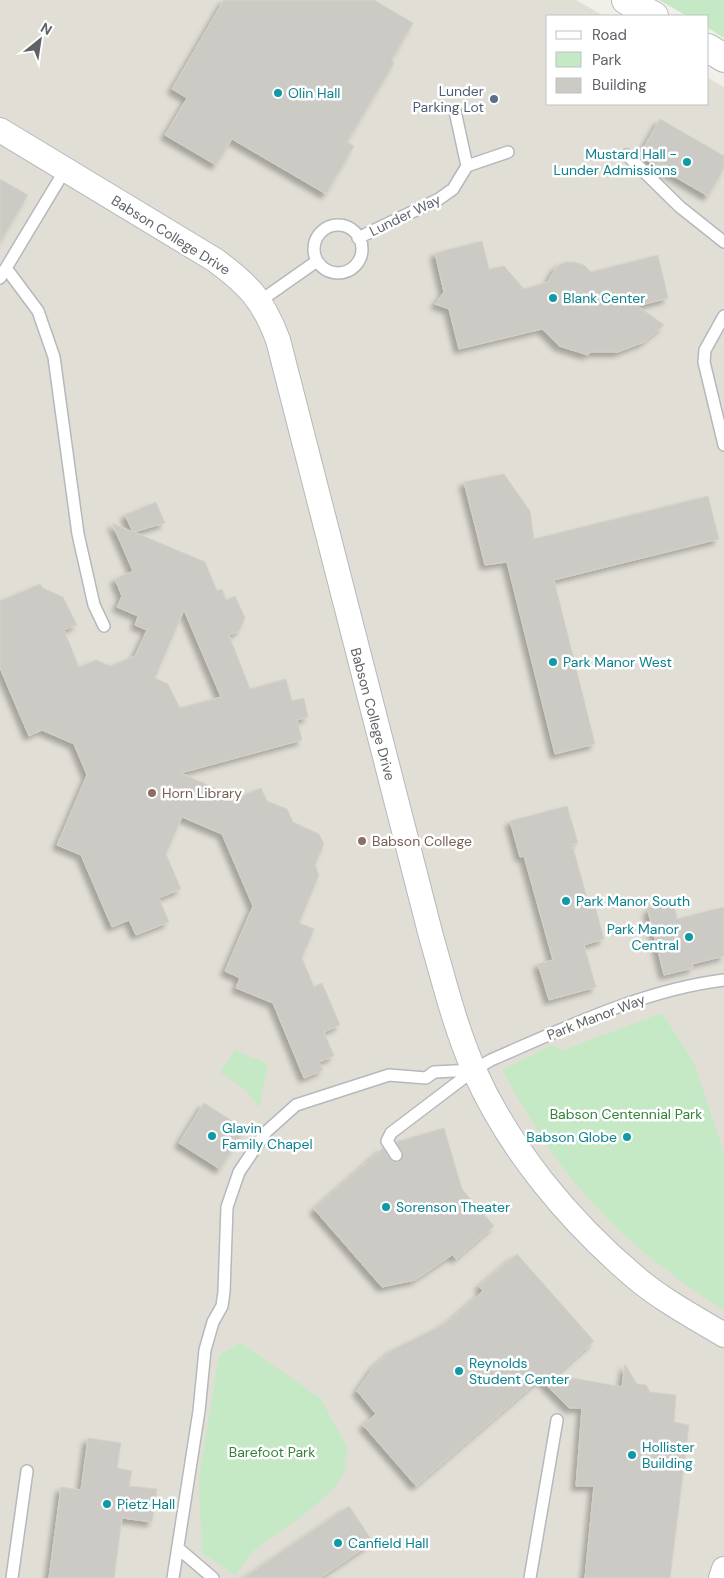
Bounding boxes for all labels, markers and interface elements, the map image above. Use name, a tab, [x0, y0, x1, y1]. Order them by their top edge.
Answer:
north arrow	[15, 15, 65, 65]
legend	[546, 15, 709, 105]
text: N	[38, 18, 55, 39]
text: Road	[592, 25, 627, 45]
text: Park	[592, 50, 622, 70]
text: Building	[592, 75, 647, 95]
place label: Lunder Parking Lot	[413, 82, 484, 116]
place label: Olin Hall	[288, 84, 340, 102]
marker: Olin Hall	[272, 87, 284, 99]
marker: Lunder Parking Lot	[488, 93, 500, 105]
place label: Mustard Hall - Lunder Admissions	[554, 145, 677, 179]
marker: Mustard Hall - Lunder Admissions	[681, 156, 693, 168]
street label: Lunder Way	[366, 190, 444, 240]
street label: Babson College Drive	[108, 191, 234, 279]
place label: Blank Center	[563, 289, 645, 307]
marker: Blank Center	[547, 292, 559, 304]
street label: Babson College Drive	[347, 646, 399, 782]
place label: Park Manor West	[563, 653, 672, 671]
marker: Park Manor West	[547, 656, 559, 668]
place label: Horn Library	[162, 784, 242, 802]
marker: Horn Library	[146, 787, 158, 799]
place label: Babson College	[372, 832, 472, 850]
marker: Babson College	[356, 835, 368, 847]
place label: Park Manor South	[576, 892, 690, 910]
marker: Park Manor South	[560, 895, 572, 907]
place label: Park Manor Central	[607, 920, 679, 954]
marker: Park Manor Central	[683, 931, 695, 943]
street label: Park Manor Way	[544, 990, 648, 1044]
park label: Babson Centennial Park	[550, 1105, 702, 1123]
place label: Glavin Family Chapel	[222, 1119, 313, 1153]
place label: Babson Globe	[526, 1128, 617, 1146]
marker: Glavin Family Chapel	[206, 1130, 218, 1142]
marker: Babson Globe	[621, 1131, 633, 1143]
place label: Sorenson Theater	[396, 1198, 510, 1216]
marker: Sorenson Theater	[380, 1201, 392, 1213]
place label: Reynolds Student Center	[469, 1354, 569, 1388]
marker: Reynolds Student Center	[453, 1365, 465, 1377]
place label: Hollister Building	[642, 1438, 695, 1472]
park label: Barefoot Park	[229, 1443, 315, 1461]
marker: Hollister Building	[626, 1449, 638, 1461]
place label: Pietz Hall	[117, 1495, 175, 1513]
marker: Pietz Hall	[101, 1498, 113, 1510]
place label: Canfield Hall	[348, 1534, 429, 1552]
marker: Canfield Hall	[332, 1537, 344, 1549]

